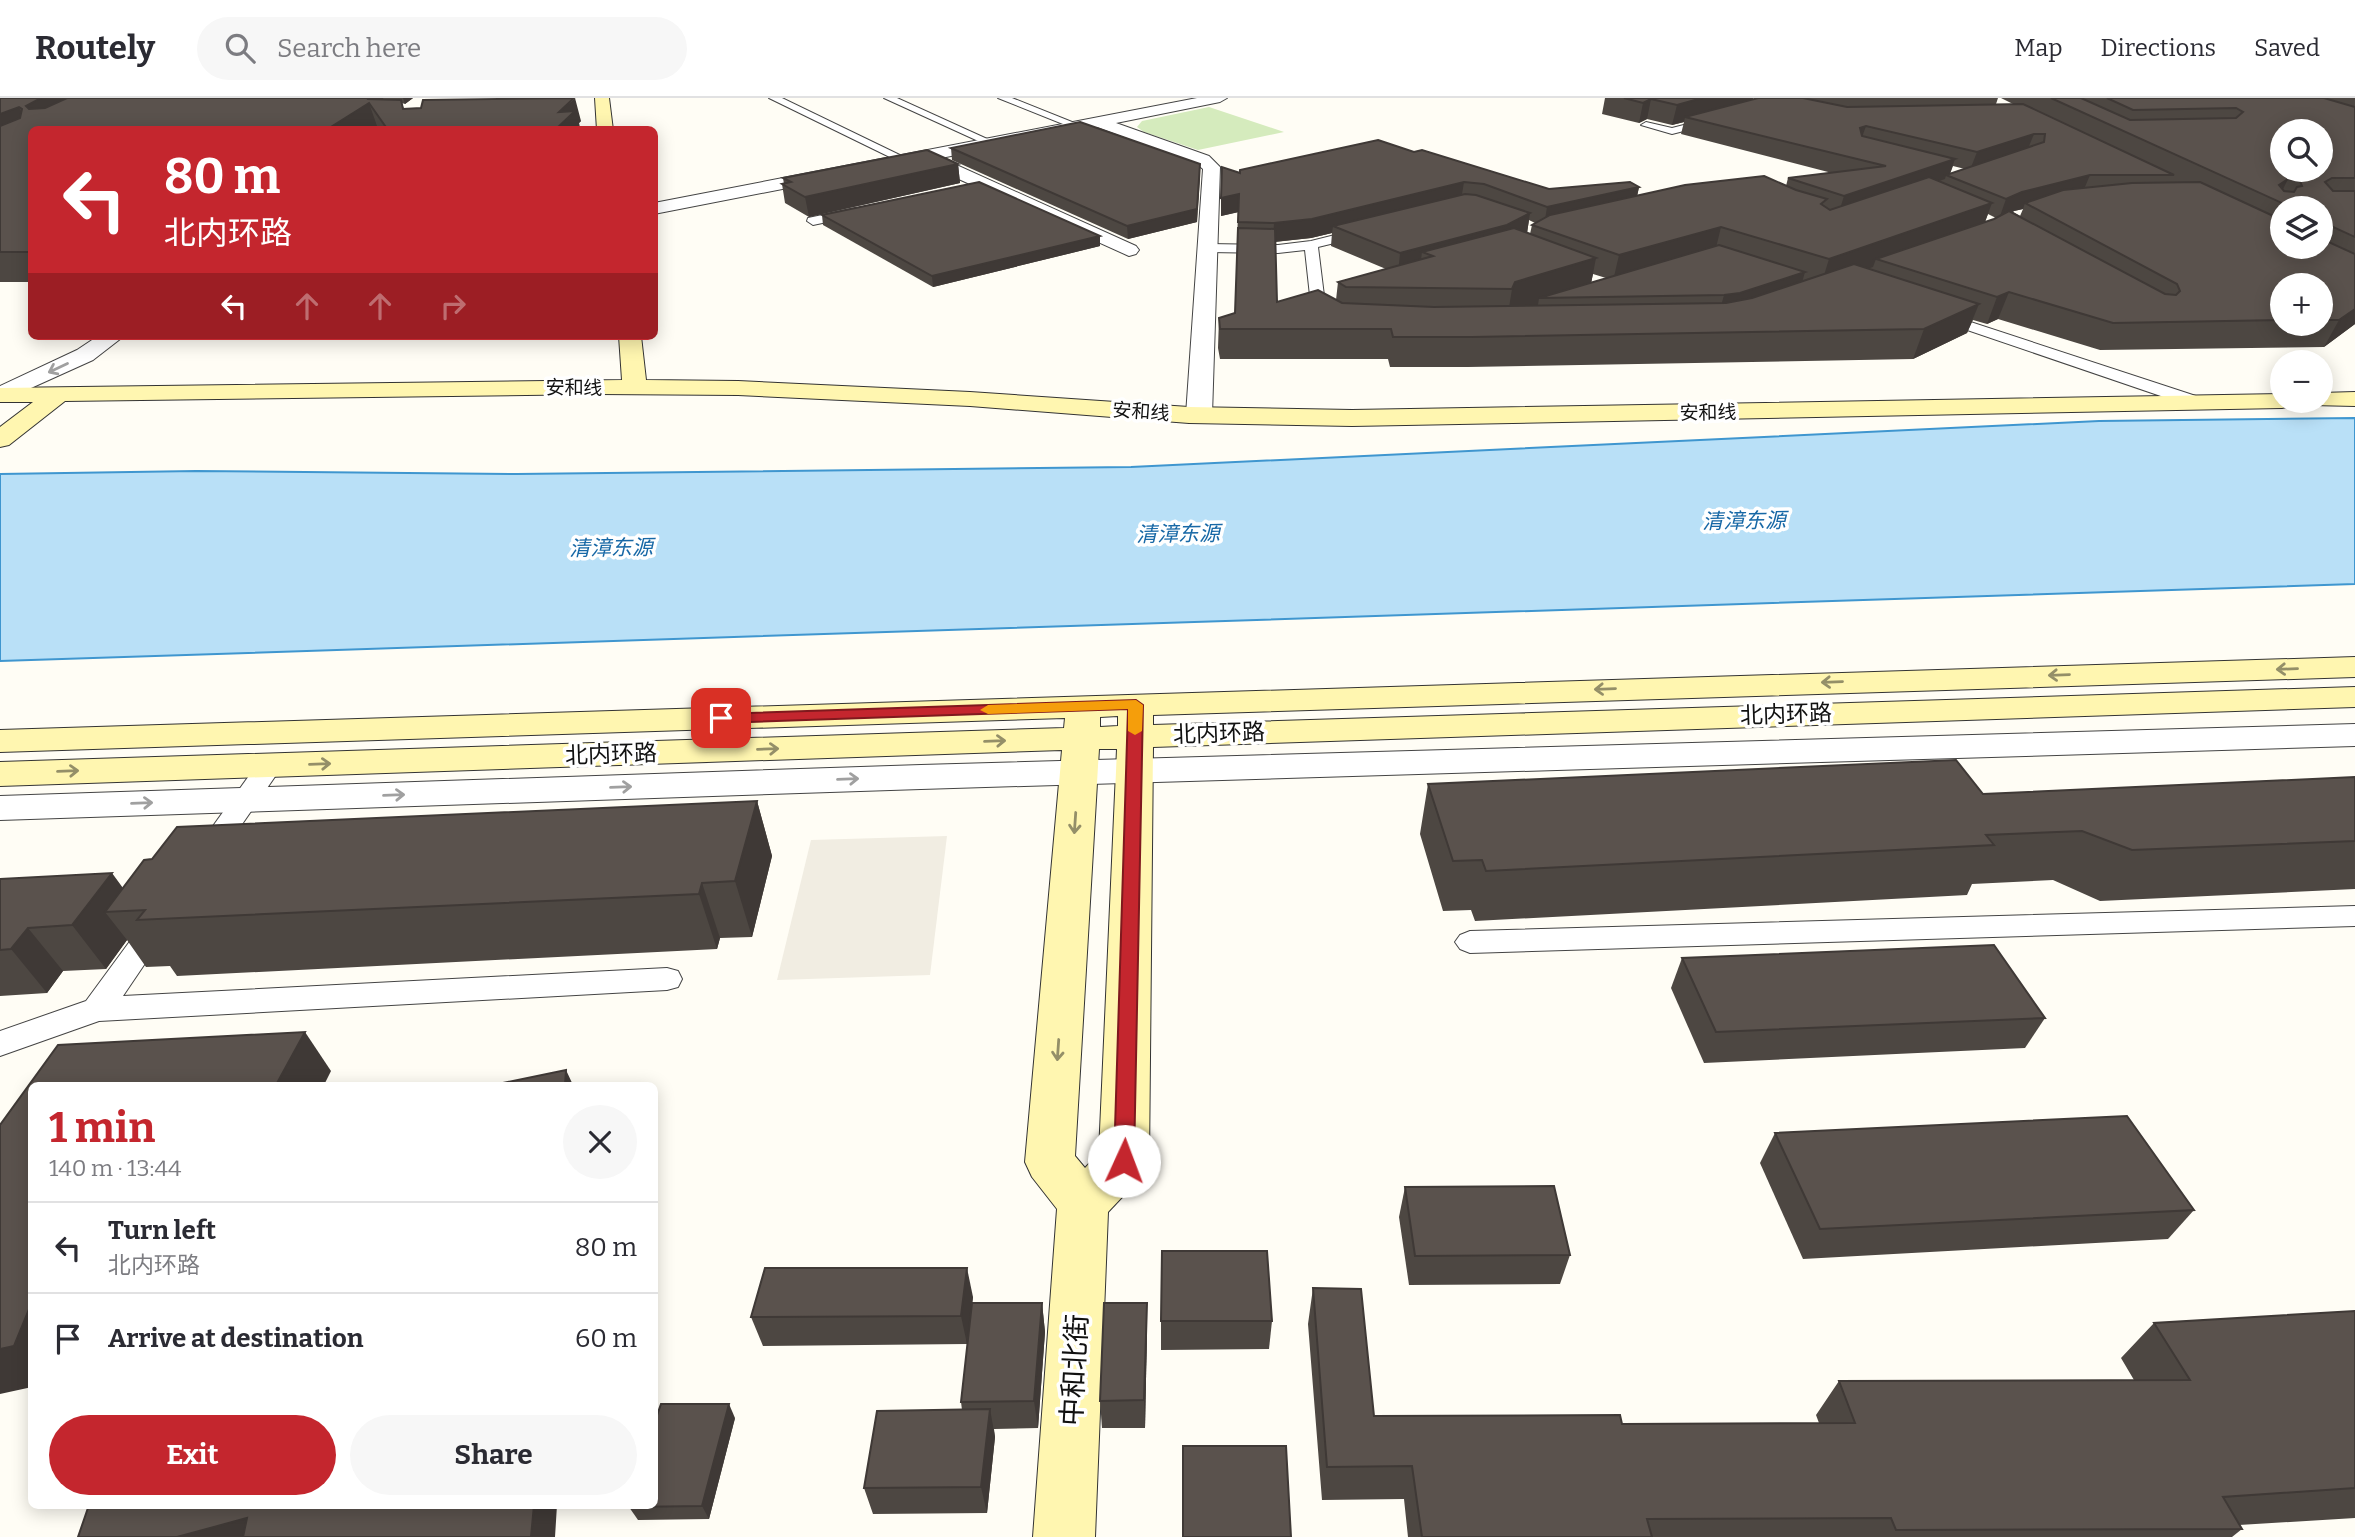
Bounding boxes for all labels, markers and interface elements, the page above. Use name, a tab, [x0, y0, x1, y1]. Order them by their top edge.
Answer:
search box	[197, 17, 687, 80]
text: Routely	[35, 28, 155, 68]
icon: search	[221, 29, 259, 67]
text: Search here	[277, 33, 421, 64]
text: Map	[2014, 34, 2063, 62]
text: Directions	[2101, 34, 2216, 62]
text: Saved	[2254, 34, 2320, 62]
map controls	[2270, 119, 2333, 413]
button: search	[2270, 119, 2333, 182]
text: 80 m	[164, 147, 280, 206]
icon: left	[49, 154, 140, 245]
button: layers	[2270, 196, 2333, 259]
text: 北内环路	[164, 214, 292, 252]
button: +	[2270, 273, 2333, 336]
icon: left	[215, 287, 253, 325]
icon: ahead	[288, 287, 326, 325]
icon: ahead	[361, 287, 399, 325]
icon: right	[434, 287, 472, 325]
button: −	[2270, 350, 2333, 413]
one-way arrow	[48, 362, 69, 375]
street label: 安和线	[545, 376, 603, 399]
street label: 安和线	[1112, 398, 1170, 425]
street label: 安和线	[1679, 401, 1737, 424]
water label: 清漳东源	[1702, 507, 1790, 535]
water label: 清漳东源	[1136, 520, 1224, 548]
water label: 清漳东源	[569, 534, 657, 562]
one-way arrow	[2276, 662, 2299, 675]
one-way arrow	[2048, 668, 2071, 682]
one-way arrow	[1821, 675, 1844, 688]
one-way arrow	[1593, 683, 1616, 696]
pin	[691, 688, 751, 748]
street label: 北内环路	[1740, 698, 1832, 730]
icon: arrive	[702, 699, 740, 737]
street label: 北内环路	[1173, 717, 1265, 749]
one-way arrow	[983, 734, 1006, 748]
street label: 北内环路	[565, 738, 657, 770]
one-way arrow	[756, 742, 779, 755]
one-way arrow	[308, 757, 331, 770]
one-way arrow	[56, 765, 79, 778]
one-way arrow	[837, 773, 860, 786]
one-way arrow	[609, 780, 632, 794]
one-way arrow	[382, 788, 405, 801]
one-way arrow	[130, 796, 153, 810]
one-way arrow	[1068, 812, 1081, 834]
one-way arrow	[1052, 1039, 1065, 1062]
text: 1 min	[49, 1103, 155, 1153]
button: close	[563, 1105, 637, 1179]
position arrow	[1087, 1124, 1161, 1198]
text: 140 m · 13:44	[49, 1154, 181, 1182]
text: Turn left	[108, 1215, 216, 1246]
icon: left	[49, 1229, 87, 1267]
text: 80 m	[575, 1232, 637, 1263]
text: 北内环路	[108, 1251, 200, 1279]
street label: 中和北街	[1055, 1313, 1094, 1427]
icon: arrive	[49, 1320, 87, 1358]
text: Arrive at destination	[108, 1323, 363, 1354]
text: 60 m	[575, 1323, 637, 1354]
button: Exit	[49, 1415, 336, 1495]
button: Share	[350, 1415, 637, 1495]

